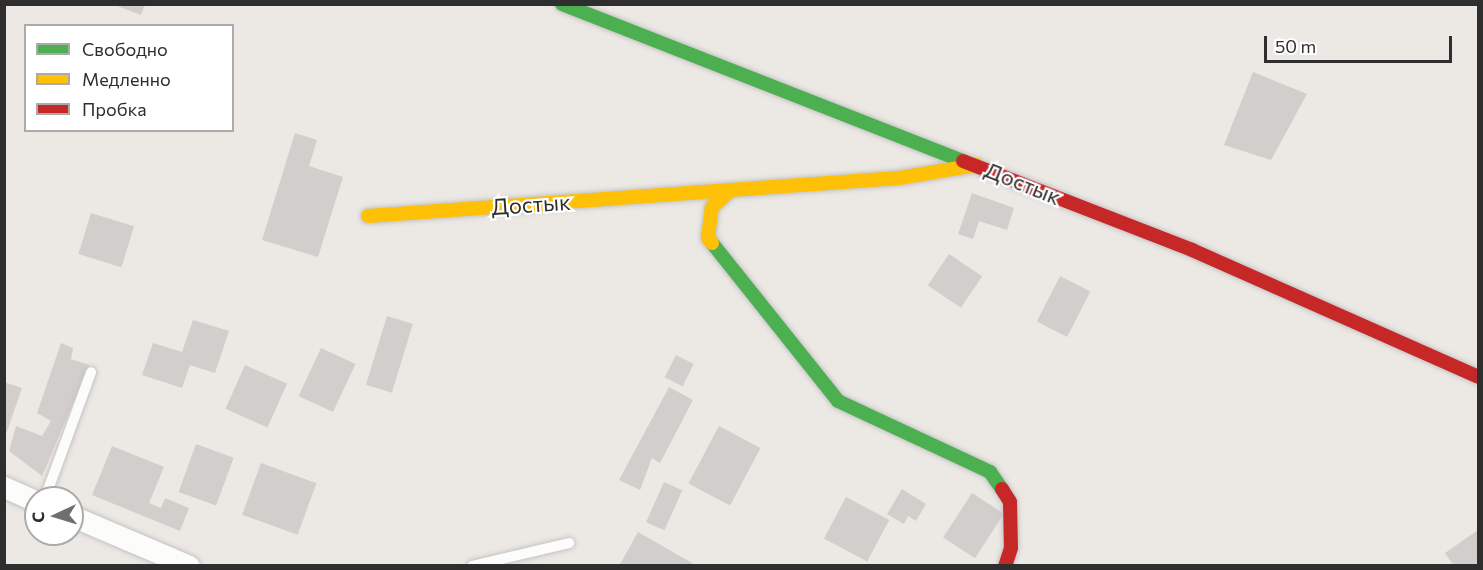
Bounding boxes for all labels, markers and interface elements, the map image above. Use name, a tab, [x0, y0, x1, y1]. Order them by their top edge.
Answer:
legend	[24, 24, 234, 132]
scale bar	[1267, 24, 1454, 62]
text: 50 m	[1275, 35, 1316, 57]
text: Свободно	[82, 38, 168, 60]
text: Медленно	[82, 68, 171, 90]
text: Пробка	[82, 98, 147, 120]
street label: Достык	[981, 156, 1065, 210]
street label: Достык	[491, 188, 571, 220]
north arrow	[24, 486, 84, 546]
text: С	[28, 511, 47, 523]

